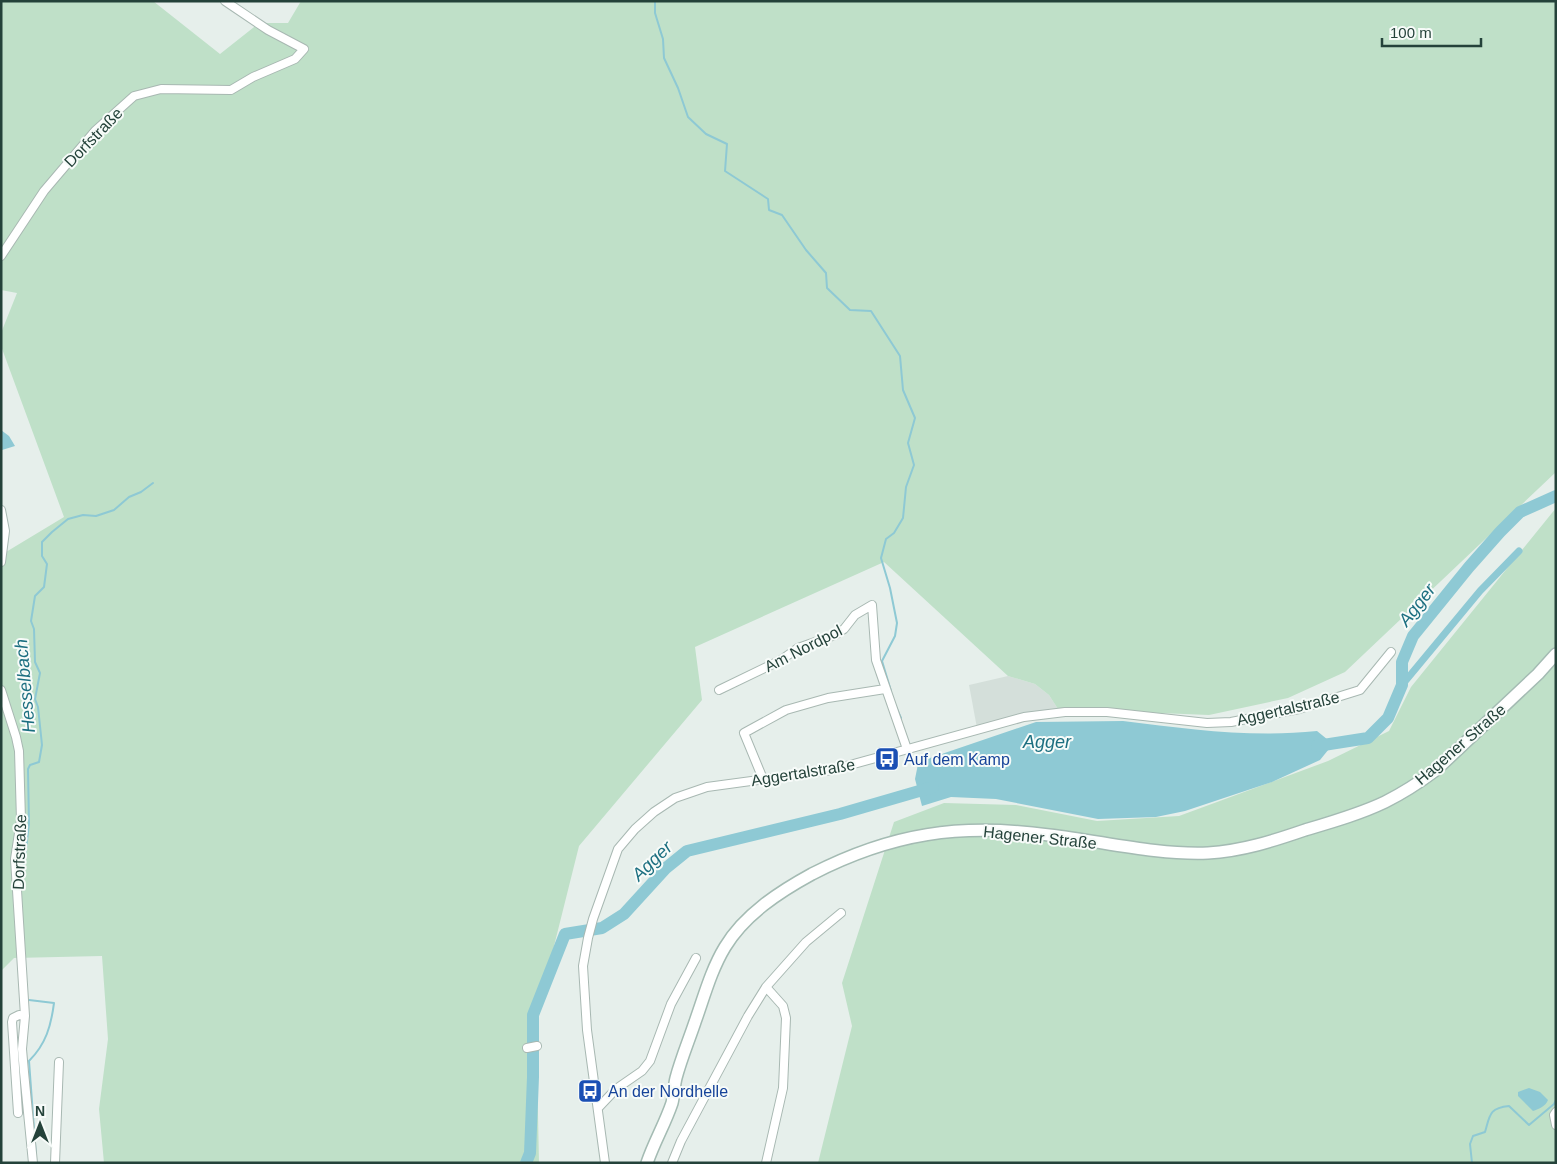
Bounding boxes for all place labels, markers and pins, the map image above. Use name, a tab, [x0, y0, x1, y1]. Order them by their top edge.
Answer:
bus stop icon: Auf dem Kamp	[874, 746, 900, 772]
place label: Auf dem Kamp	[904, 751, 1010, 768]
bus stop icon: An der Nordhelle	[577, 1078, 603, 1104]
place label: An der Nordhelle	[608, 1083, 728, 1100]

